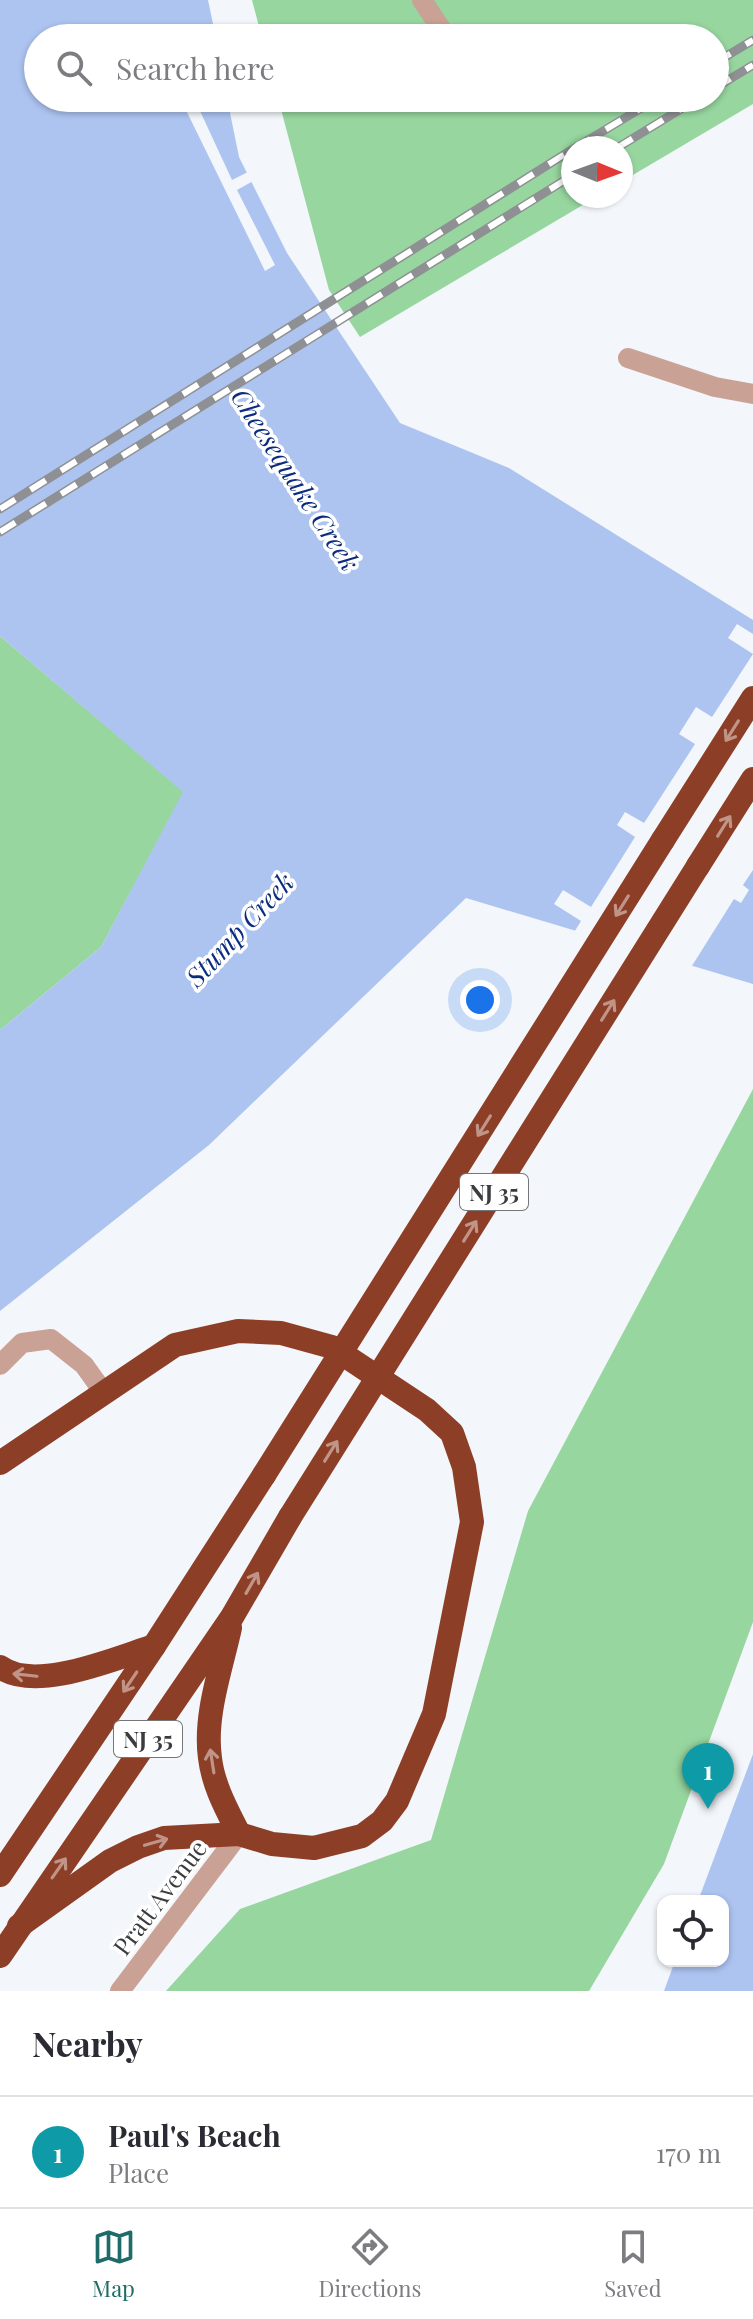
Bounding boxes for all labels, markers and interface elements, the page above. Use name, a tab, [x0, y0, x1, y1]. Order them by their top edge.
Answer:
search box	[24, 24, 729, 112]
icon: search	[52, 46, 96, 90]
text: Search here	[116, 48, 275, 88]
north arrow	[561, 136, 633, 208]
water label: Cheesequake Creek	[224, 381, 368, 577]
one-way arrow	[724, 719, 740, 742]
one-way arrow	[716, 815, 732, 838]
water label: Stump Creek	[177, 865, 301, 994]
one-way arrow	[614, 894, 630, 917]
your location	[460, 980, 500, 1020]
one-way arrow	[599, 1000, 616, 1022]
one-way arrow	[475, 1114, 491, 1137]
road number: NJ 35	[460, 1174, 528, 1210]
one-way arrow	[461, 1220, 478, 1242]
one-way arrow	[324, 1440, 340, 1463]
one-way arrow	[244, 1572, 260, 1595]
one-way arrow	[12, 1667, 39, 1682]
one-way arrow	[122, 1670, 138, 1692]
road number: NJ 35	[114, 1721, 182, 1757]
pin: 1	[682, 1743, 734, 1809]
one-way arrow	[204, 1749, 219, 1775]
street label: Pratt Avenue	[105, 1833, 213, 1961]
one-way arrow	[142, 1833, 168, 1848]
one-way arrow	[51, 1858, 67, 1880]
map controls	[657, 1895, 729, 1967]
button: locate	[657, 1895, 729, 1967]
text: Nearby	[32, 2020, 143, 2066]
text: Paul's Beach	[108, 2115, 281, 2155]
text: 1	[53, 2135, 63, 2170]
text: 170 m	[656, 2135, 721, 2170]
text: Place	[108, 2155, 169, 2190]
tab: Map	[92, 2225, 136, 2303]
tab: Directions	[319, 2225, 421, 2303]
tab: Saved	[604, 2225, 662, 2303]

